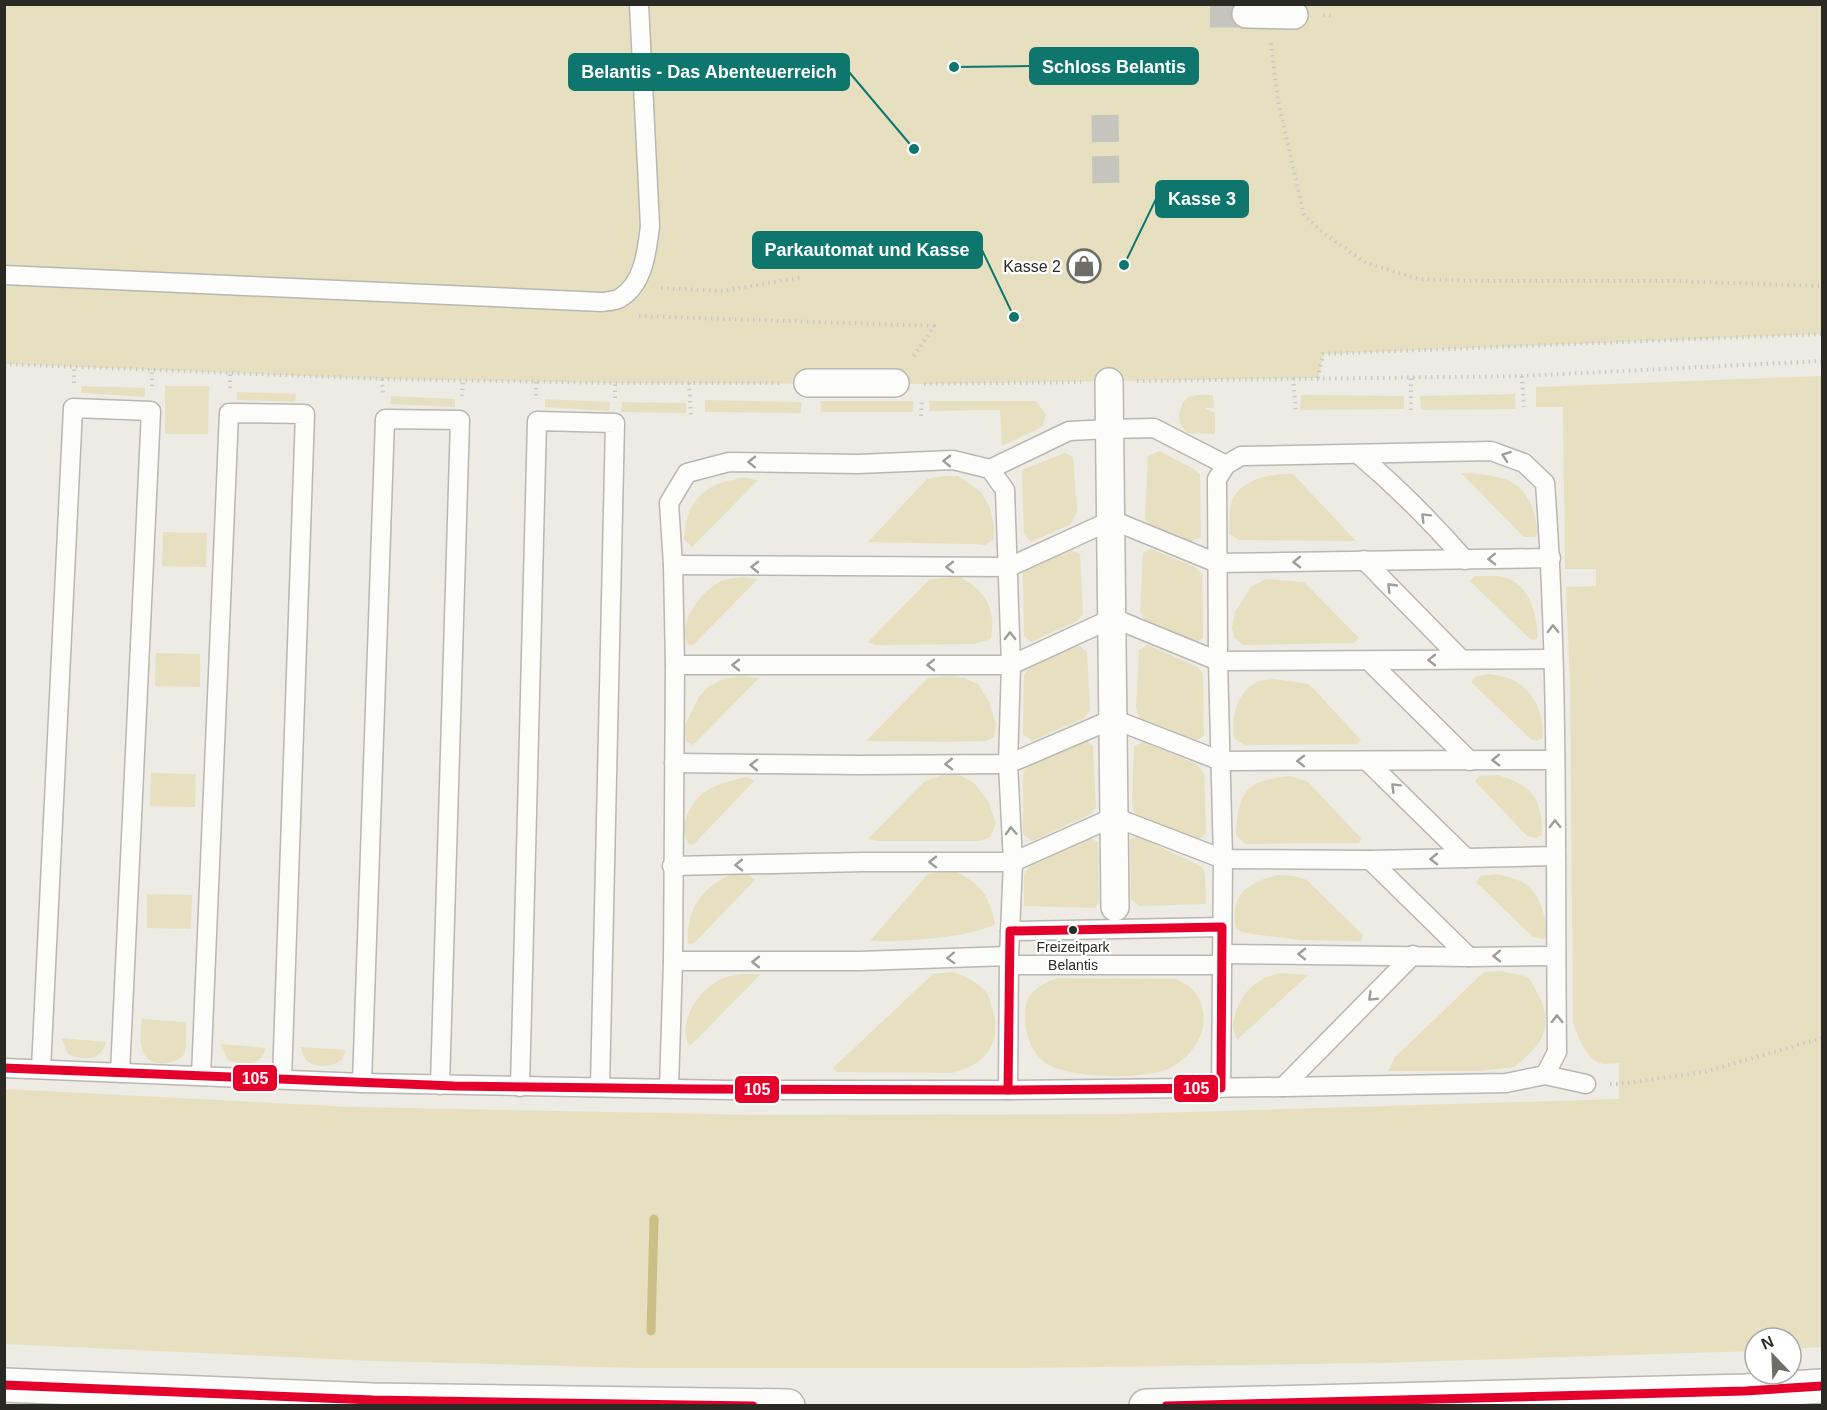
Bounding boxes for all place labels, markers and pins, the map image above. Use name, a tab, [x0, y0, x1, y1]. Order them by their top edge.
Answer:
callout: Schloss Belantis	[1030, 48, 1198, 84]
callout: Belantis - Das Abenteuerreich	[569, 54, 849, 90]
callout: Kasse 3	[1156, 181, 1248, 217]
callout: Parkautomat und Kasse	[753, 232, 982, 268]
shop icon: Kasse 2	[1066, 248, 1102, 284]
place label: Kasse 2	[1003, 258, 1061, 275]
marker: Freizeitpark Belantis	[1067, 924, 1079, 936]
place label: Freizeitpark Belantis	[1036, 939, 1111, 973]

